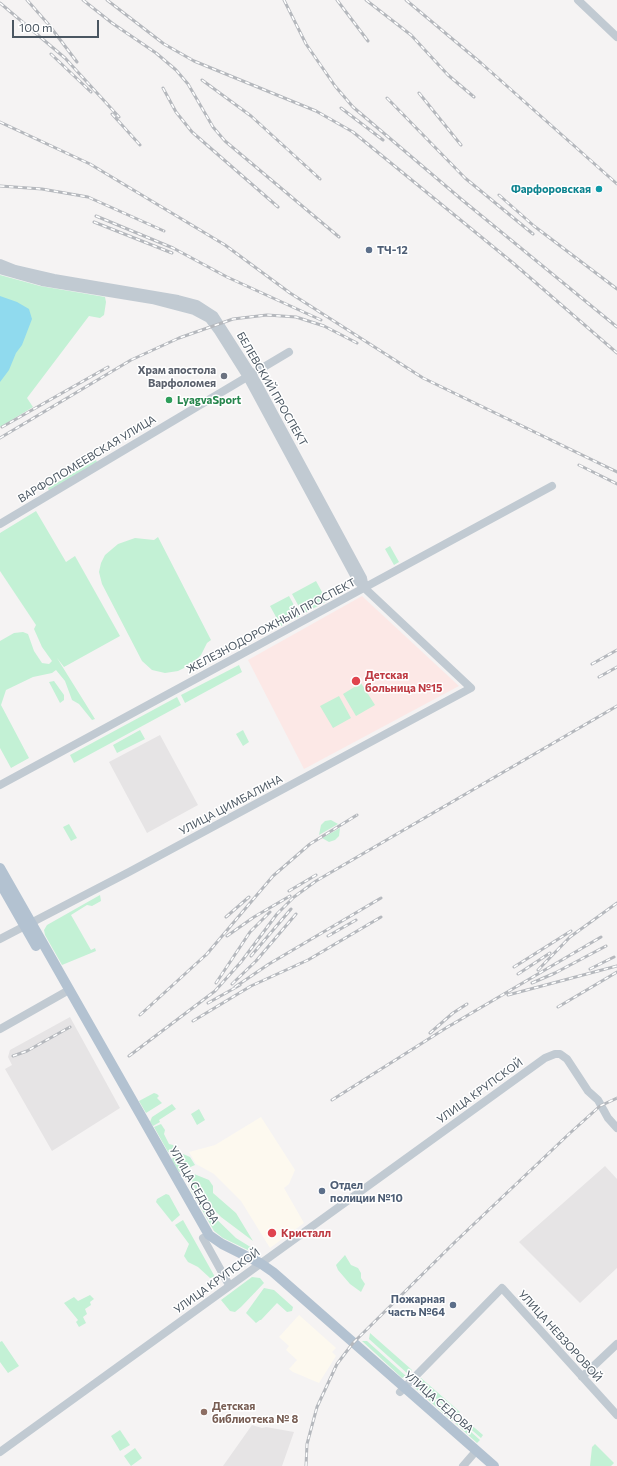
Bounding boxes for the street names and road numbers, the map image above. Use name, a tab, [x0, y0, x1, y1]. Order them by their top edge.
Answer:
street label: БЕЛЕВСКИЙ ПРОСПЕКТ	[234, 330, 310, 448]
street label: ВАРФОЛОМЕЕВСКАЯ УЛИЦА	[16, 413, 158, 505]
street label: ЖЕЛЕЗНОДОРОЖНЫЙ ПРОСПЕКТ	[184, 576, 358, 676]
street label: УЛИЦА ЦИМБАЛИНА	[177, 772, 285, 838]
street label: УЛИЦА КРУПСКОЙ	[435, 1055, 525, 1127]
street label: УЛИЦА СЕДОВА	[166, 1144, 222, 1226]
street label: УЛИЦА КРУПСКОЙ	[172, 1245, 262, 1317]
street label: УЛИЦА НЕВЗОРОВОЙ	[515, 1288, 605, 1384]
street label: УЛИЦА СЕДОВА	[402, 1368, 476, 1436]

